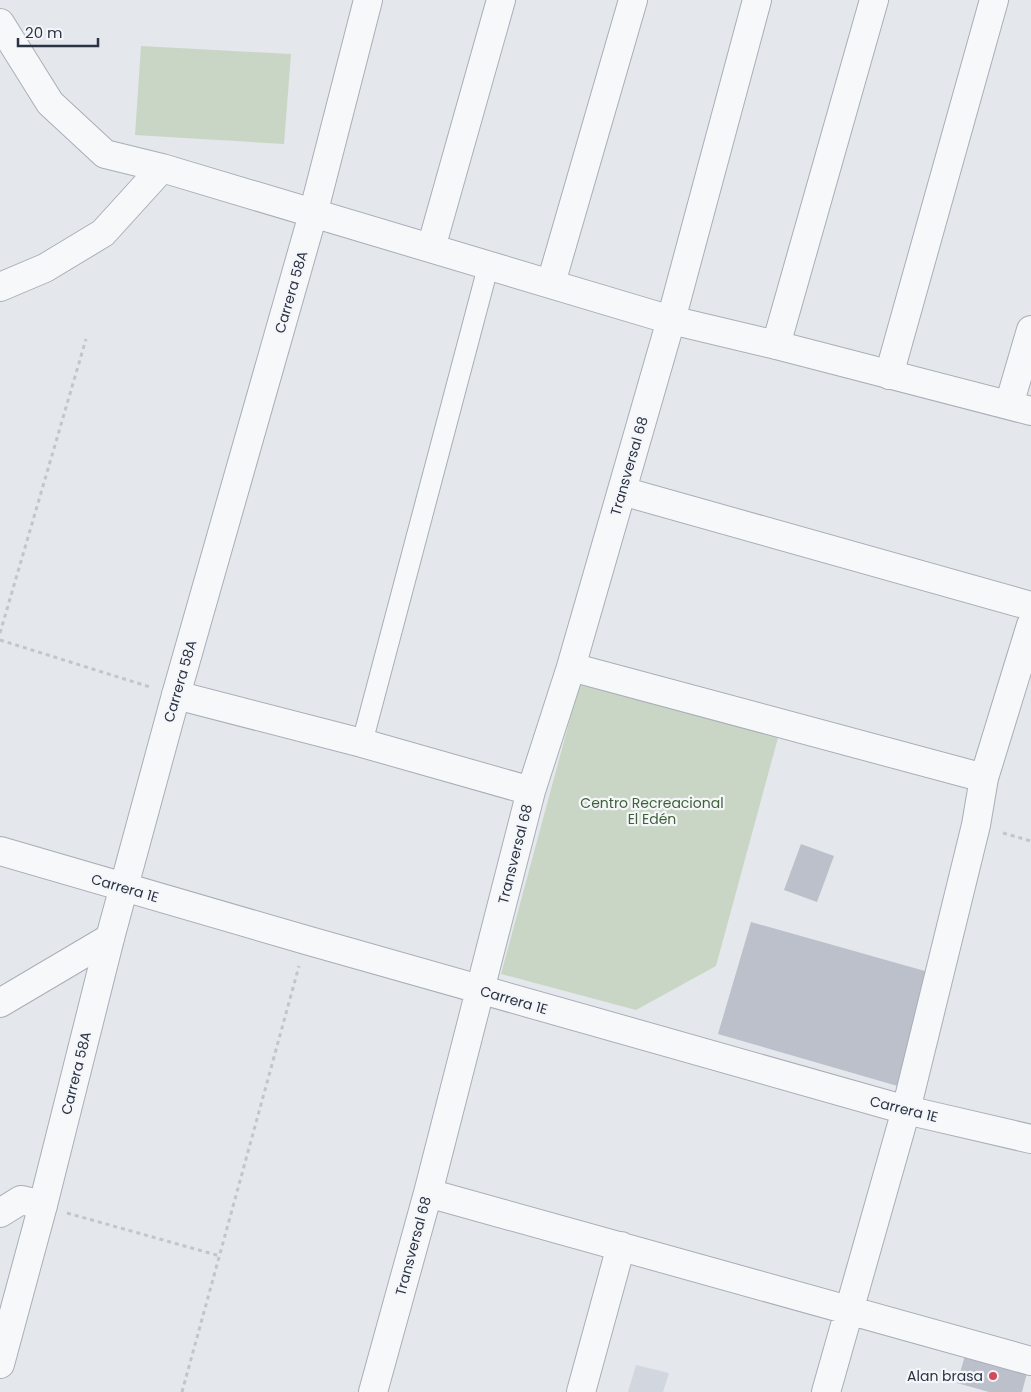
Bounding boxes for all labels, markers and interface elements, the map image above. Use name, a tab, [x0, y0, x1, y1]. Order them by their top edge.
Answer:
scale bar	[18, 15, 98, 47]
text: 20 m	[25, 22, 63, 43]
street label: Carrera 58A	[270, 248, 312, 336]
street label: Transversal 68	[605, 414, 653, 518]
street label: Carrera 58A	[159, 637, 201, 725]
park label: Centro Recreacional El Edén	[580, 793, 724, 829]
street label: Transversal 68	[493, 802, 537, 906]
street label: Carrera 1E	[89, 869, 161, 907]
street label: Carrera 1E	[478, 981, 550, 1019]
street label: Carrera 58A	[56, 1029, 96, 1117]
street label: Carrera 1E	[868, 1091, 940, 1127]
street label: Transversal 68	[390, 1194, 436, 1298]
place label: Alan brasa	[907, 1366, 983, 1386]
marker: Alan brasa	[987, 1370, 999, 1382]

